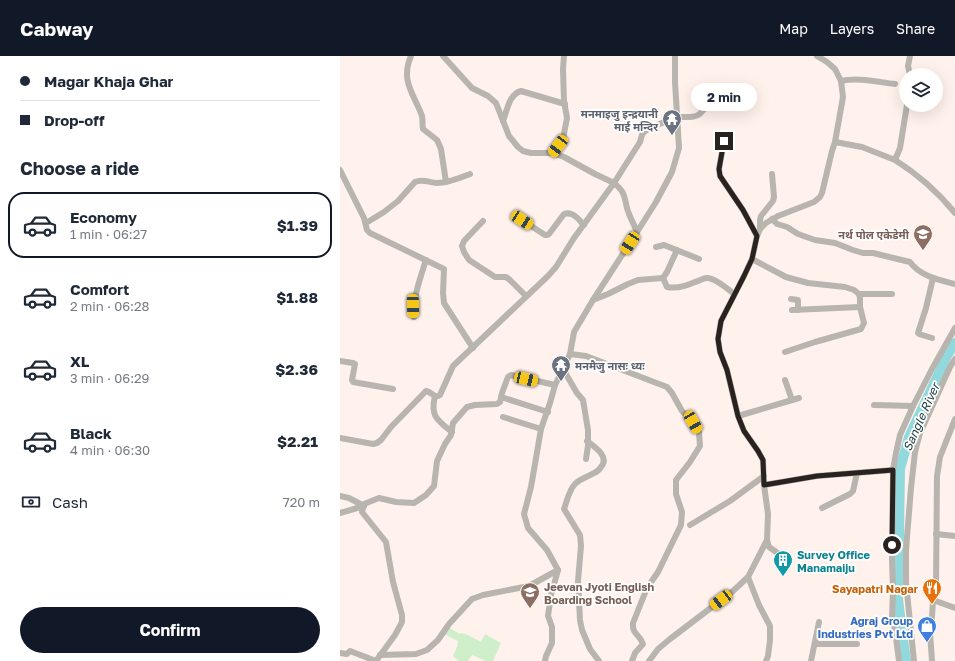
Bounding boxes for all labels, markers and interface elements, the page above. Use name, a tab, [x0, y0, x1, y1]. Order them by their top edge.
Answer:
text: Cabway	[20, 17, 94, 40]
text: Map	[779, 20, 808, 37]
text: Layers	[830, 20, 874, 37]
text: Share	[896, 20, 935, 37]
map controls	[899, 68, 943, 112]
button: layers	[899, 68, 943, 112]
text: Magar Khaja Ghar	[44, 72, 173, 90]
callout: 2 min	[691, 83, 757, 111]
text: 2 min	[707, 89, 741, 105]
place label: मनमाइजु इन्द्रयानी माई मन्दिर	[581, 107, 659, 133]
temple icon: मनमाइजु इन्द्रयानी माई मन्दिर	[661, 108, 683, 136]
text: Drop-off	[44, 111, 104, 129]
route end	[715, 132, 733, 150]
car	[546, 133, 570, 159]
text: Choose a ride	[20, 157, 139, 179]
icon: car	[22, 207, 58, 243]
text: Economy	[70, 208, 137, 226]
car	[509, 208, 535, 232]
text: $1.39	[277, 216, 318, 234]
school or university icon: नर्थ पोल एकेडेमी	[912, 223, 934, 251]
text: 1 min · 06:27	[70, 226, 147, 242]
place label: नर्थ पोल एकेडेमी	[838, 228, 910, 241]
car	[618, 230, 642, 256]
icon: car	[22, 279, 58, 315]
text: Comfort	[70, 280, 129, 298]
text: $1.88	[276, 288, 318, 306]
car	[407, 294, 419, 318]
text: 2 min · 06:28	[70, 298, 149, 314]
icon: car	[22, 351, 58, 387]
text: XL	[70, 352, 89, 370]
temple icon: मनमैजु नासः ध्यः	[550, 354, 572, 382]
place label: मनमैजु नासः ध्यः	[575, 359, 645, 374]
text: $2.36	[275, 360, 318, 378]
text: 3 min · 06:29	[70, 370, 149, 386]
car	[513, 370, 539, 388]
water label: Sangle River	[899, 379, 944, 453]
car	[682, 409, 704, 435]
icon: car	[22, 423, 58, 459]
text: Black	[70, 424, 112, 442]
text: $2.21	[277, 432, 318, 450]
text: 4 min · 06:30	[70, 442, 150, 458]
icon: cash	[20, 491, 42, 513]
text: Cash	[52, 493, 88, 511]
text: 720 m	[283, 494, 320, 510]
route start	[883, 536, 901, 554]
place label: Survey Office Manamaiju	[797, 548, 871, 574]
building icon: Survey Office Manamaiju	[772, 549, 794, 577]
restaurant icon: Sayapatri Nagar	[921, 577, 943, 605]
place label: Jeevan Jyoti English Boarding School	[544, 580, 655, 606]
school or university icon: Jeevan Jyoti English Boarding School	[519, 581, 541, 609]
place label: Sayapatri Nagar	[832, 582, 919, 595]
car	[708, 588, 734, 612]
button: Confirm	[20, 607, 320, 653]
place label: Agraj Group Industries Pvt Ltd	[817, 614, 913, 640]
shop icon: Agraj Group Industries Pvt Ltd	[916, 615, 938, 643]

